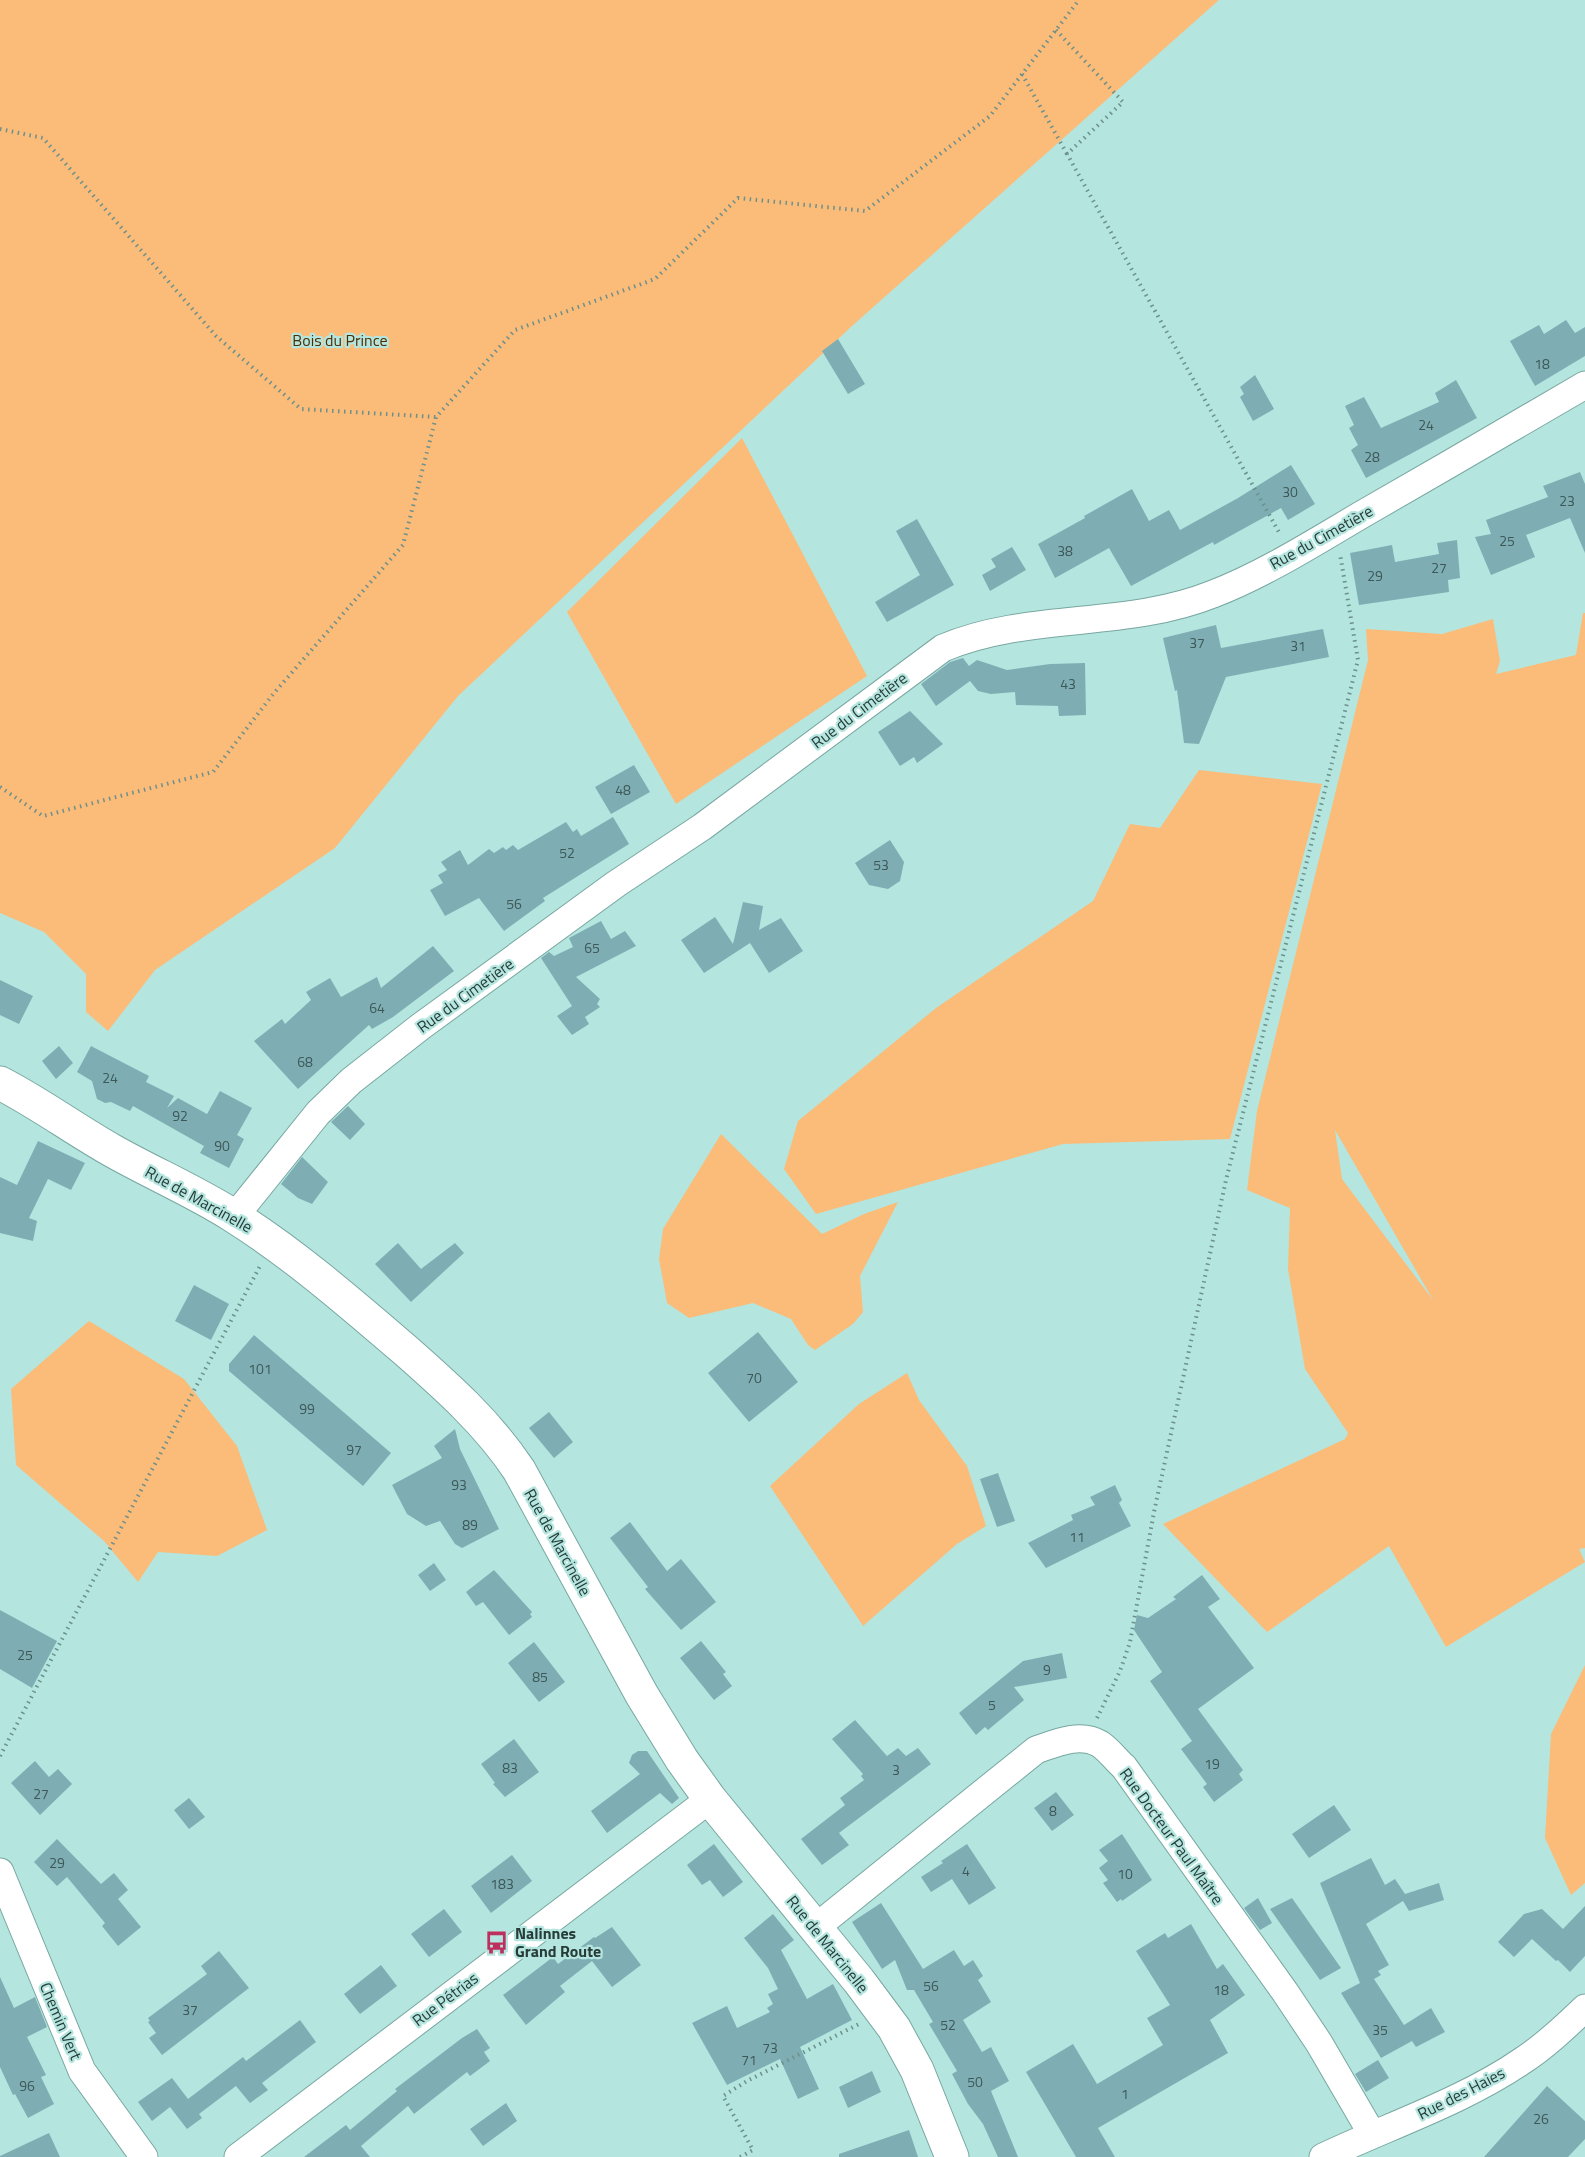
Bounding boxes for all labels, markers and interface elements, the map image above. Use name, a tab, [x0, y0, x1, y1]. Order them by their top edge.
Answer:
park label: Bois du Prince	[292, 328, 388, 352]
house number: 18	[1534, 353, 1550, 374]
house number: 24	[1418, 414, 1434, 435]
house number: 28	[1364, 446, 1380, 467]
house number: 30	[1282, 481, 1298, 502]
house number: 23	[1559, 490, 1575, 511]
street label: Rue du Cimetière	[1265, 499, 1377, 575]
house number: 25	[1499, 530, 1515, 551]
house number: 38	[1057, 540, 1073, 561]
house number: 27	[1431, 557, 1447, 578]
house number: 29	[1367, 565, 1383, 586]
house number: 37	[1189, 632, 1205, 653]
house number: 31	[1290, 635, 1306, 656]
street label: Rue du Cimetière	[806, 666, 912, 754]
house number: 43	[1060, 673, 1076, 694]
house number: 48	[615, 779, 631, 800]
house number: 52	[559, 842, 575, 863]
house number: 53	[873, 854, 889, 875]
house number: 56	[506, 893, 522, 914]
house number: 65	[584, 937, 600, 958]
street label: Rue du Cimetière	[412, 952, 518, 1038]
house number: 64	[369, 997, 385, 1018]
house number: 68	[297, 1051, 313, 1072]
house number: 24	[102, 1067, 118, 1088]
house number: 92	[172, 1105, 188, 1126]
house number: 90	[214, 1135, 230, 1156]
street label: Rue de Marcinelle	[141, 1160, 257, 1238]
house number: 101	[248, 1358, 272, 1379]
house number: 70	[746, 1367, 762, 1388]
house number: 99	[299, 1398, 315, 1419]
house number: 97	[346, 1439, 362, 1460]
house number: 93	[451, 1474, 467, 1495]
street label: Rue de Marcinelle	[519, 1484, 597, 1600]
house number: 89	[462, 1514, 478, 1535]
house number: 11	[1069, 1526, 1085, 1547]
house number: 25	[17, 1644, 33, 1665]
house number: 9	[1043, 1659, 1051, 1680]
house number: 85	[532, 1666, 548, 1687]
house number: 5	[988, 1694, 996, 1715]
house number: 19	[1204, 1753, 1220, 1774]
house number: 83	[502, 1757, 518, 1778]
house number: 3	[892, 1759, 900, 1780]
street label: Rue Docteur Paul Maître	[1114, 1763, 1230, 1909]
house number: 27	[33, 1783, 49, 1804]
house number: 8	[1049, 1800, 1057, 1821]
house number: 29	[49, 1852, 65, 1873]
house number: 4	[962, 1860, 970, 1881]
house number: 10	[1117, 1863, 1133, 1884]
house number: 183	[490, 1873, 514, 1894]
street label: Rue de Marcinelle	[781, 1890, 875, 1998]
place label: Nalinnes Grand Route	[515, 1921, 601, 1963]
bus stop icon: Nalinnes Grand Route	[484, 1929, 510, 1955]
street label: Rue Pétrias	[407, 1966, 483, 2032]
house number: 56	[923, 1975, 939, 1996]
street label: Chemin Vert	[34, 1978, 88, 2064]
house number: 18	[1213, 1979, 1229, 2000]
house number: 37	[182, 1999, 198, 2020]
house number: 52	[940, 2014, 956, 2035]
house number: 35	[1372, 2019, 1388, 2040]
house number: 73	[762, 2037, 778, 2058]
house number: 71	[741, 2049, 757, 2070]
street label: Rue des Haies	[1413, 2061, 1509, 2125]
house number: 50	[967, 2071, 983, 2092]
house number: 96	[19, 2075, 35, 2096]
house number: 1	[1121, 2083, 1129, 2104]
house number: 26	[1533, 2108, 1549, 2129]

